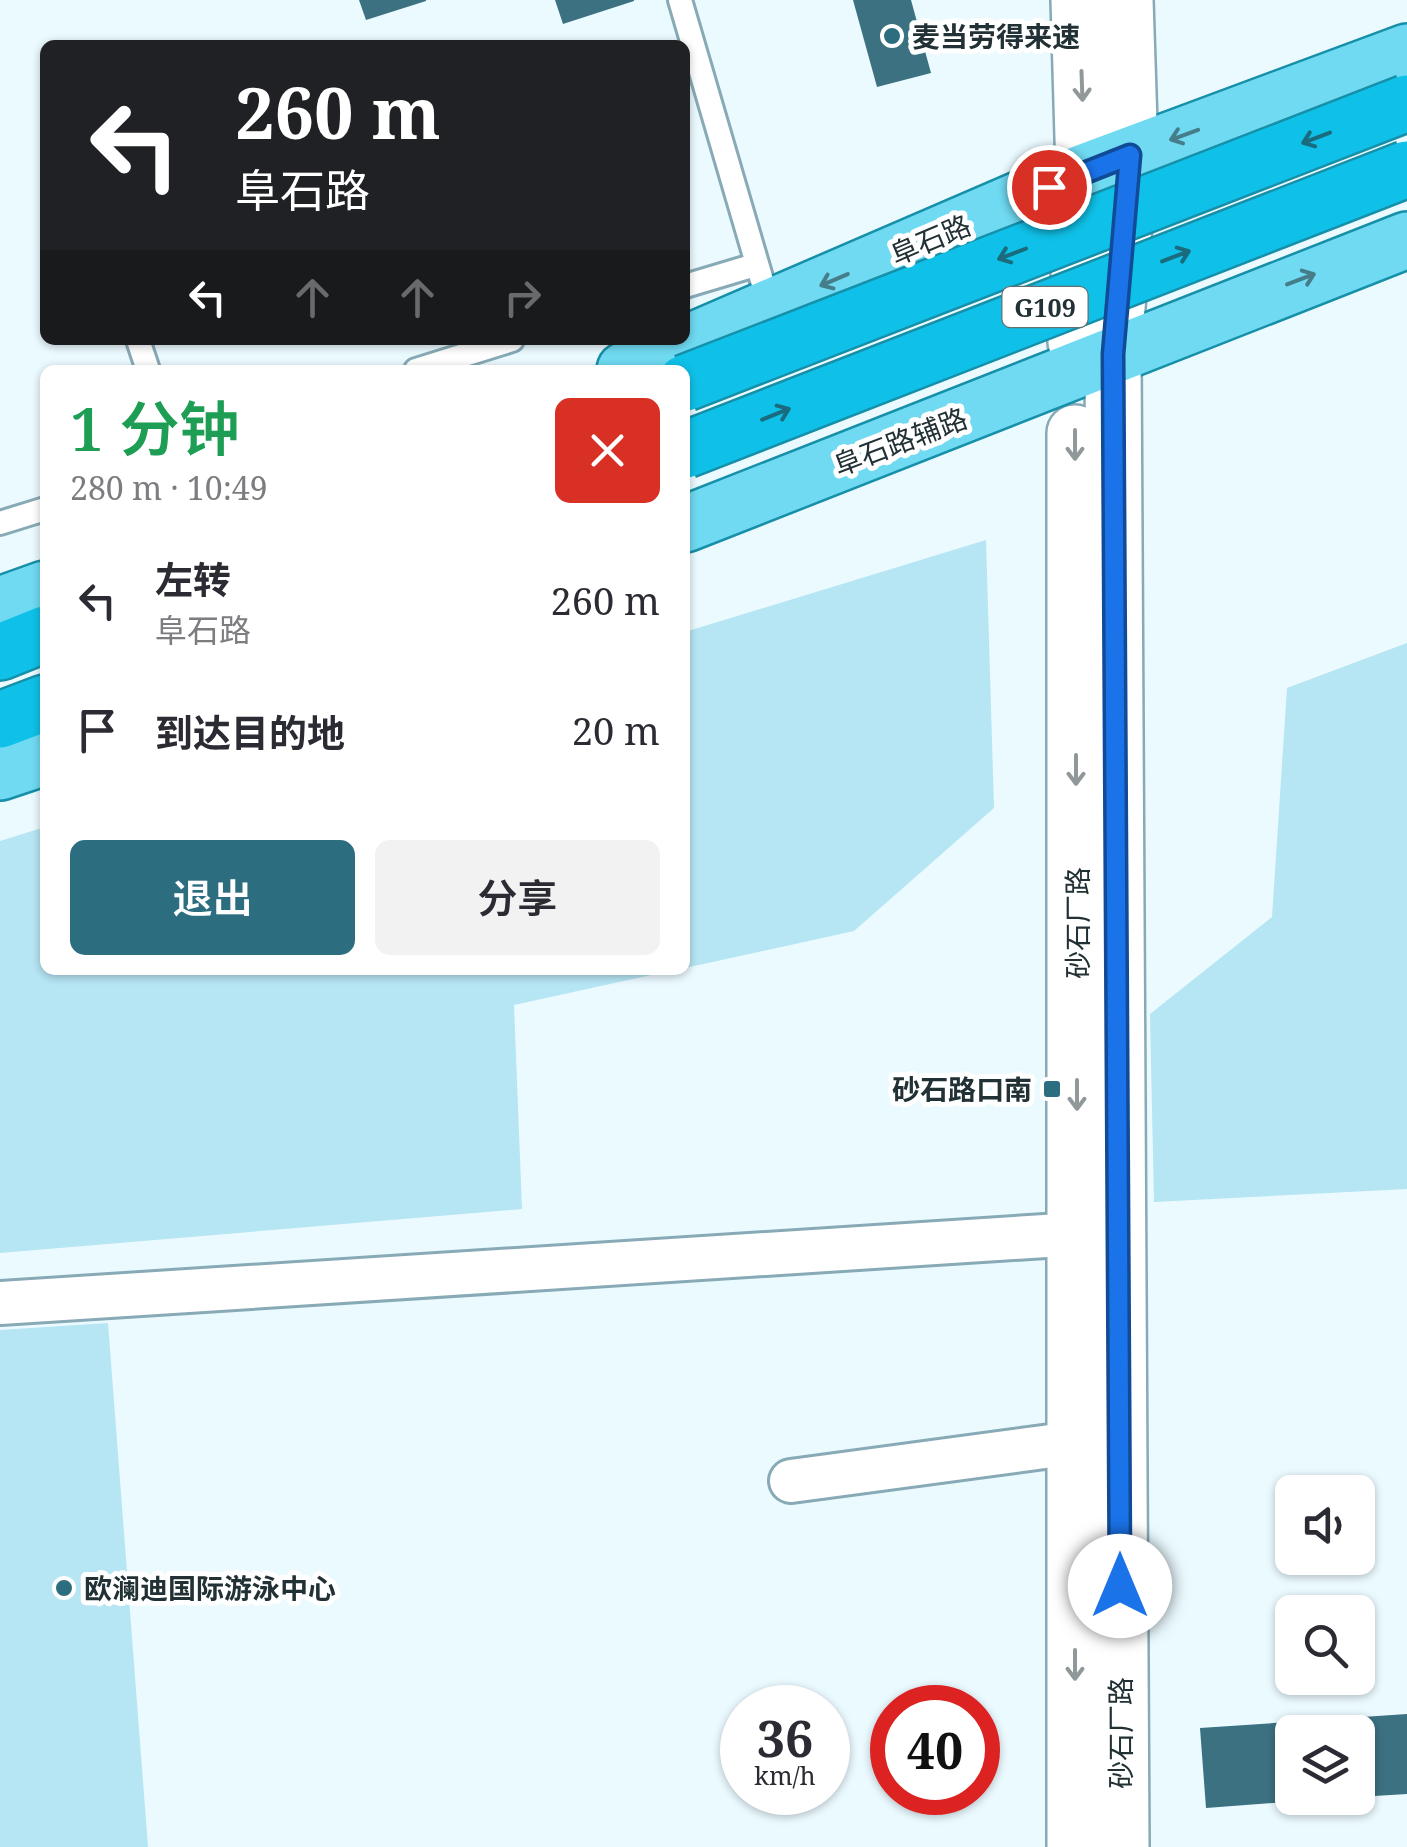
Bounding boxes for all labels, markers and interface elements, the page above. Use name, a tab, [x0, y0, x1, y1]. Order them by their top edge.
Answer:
place label: 麦当劳得来速	[912, 17, 1080, 55]
marker: 麦当劳得来速	[881, 25, 903, 47]
text: 260 m	[235, 64, 441, 160]
one-way arrow	[1072, 70, 1091, 102]
icon: left	[70, 80, 200, 210]
one-way arrow	[1170, 127, 1201, 145]
one-way arrow	[1301, 130, 1332, 148]
pin	[1007, 145, 1092, 230]
text: 阜石路	[235, 159, 370, 220]
icon: arrive	[1022, 160, 1077, 215]
street label: 阜石路	[884, 205, 976, 273]
one-way arrow	[997, 246, 1028, 264]
one-way arrow	[1159, 246, 1190, 264]
one-way arrow	[1284, 269, 1315, 287]
icon: left	[180, 270, 235, 325]
icon: ahead	[285, 270, 340, 325]
icon: ahead	[390, 270, 445, 325]
icon: right	[495, 270, 550, 325]
one-way arrow	[819, 273, 850, 291]
road number: G109	[1002, 287, 1088, 327]
text: 1 分钟	[70, 387, 239, 469]
button: close	[555, 398, 660, 503]
street label: 阜石路辅路	[828, 398, 972, 484]
one-way arrow	[759, 404, 790, 422]
one-way arrow	[1066, 428, 1084, 460]
text: 280 m · 10:49	[70, 466, 268, 509]
text: 左转	[155, 553, 231, 605]
icon: left	[70, 573, 125, 628]
text: 260 m	[550, 574, 660, 626]
text: 阜石路	[155, 608, 251, 651]
icon: arrive	[70, 703, 125, 758]
text: 20 m	[572, 704, 660, 756]
text: 到达目的地	[155, 706, 345, 758]
one-way arrow	[1066, 752, 1086, 785]
button: 退出	[70, 840, 355, 955]
button: 分享	[375, 840, 660, 955]
street label: 砂石厂路	[1058, 867, 1096, 979]
place label: 砂石路口南	[892, 1070, 1032, 1108]
marker: 砂石路口南	[1041, 1078, 1063, 1100]
one-way arrow	[1068, 1078, 1086, 1110]
map controls	[1275, 1475, 1375, 1815]
button: sound	[1275, 1475, 1375, 1575]
position arrow	[1068, 1534, 1172, 1638]
place label: 欧澜迪国际游泳中心	[84, 1569, 336, 1607]
marker: 欧澜迪国际游泳中心	[53, 1577, 75, 1599]
button: search	[1275, 1595, 1375, 1695]
one-way arrow	[1066, 1648, 1084, 1680]
street label: 砂石厂路	[1101, 1677, 1139, 1789]
speed limit sign: 40	[870, 1685, 1000, 1815]
text: 36	[757, 1704, 813, 1772]
button: layers	[1275, 1715, 1375, 1815]
text: km/h	[754, 1758, 816, 1792]

